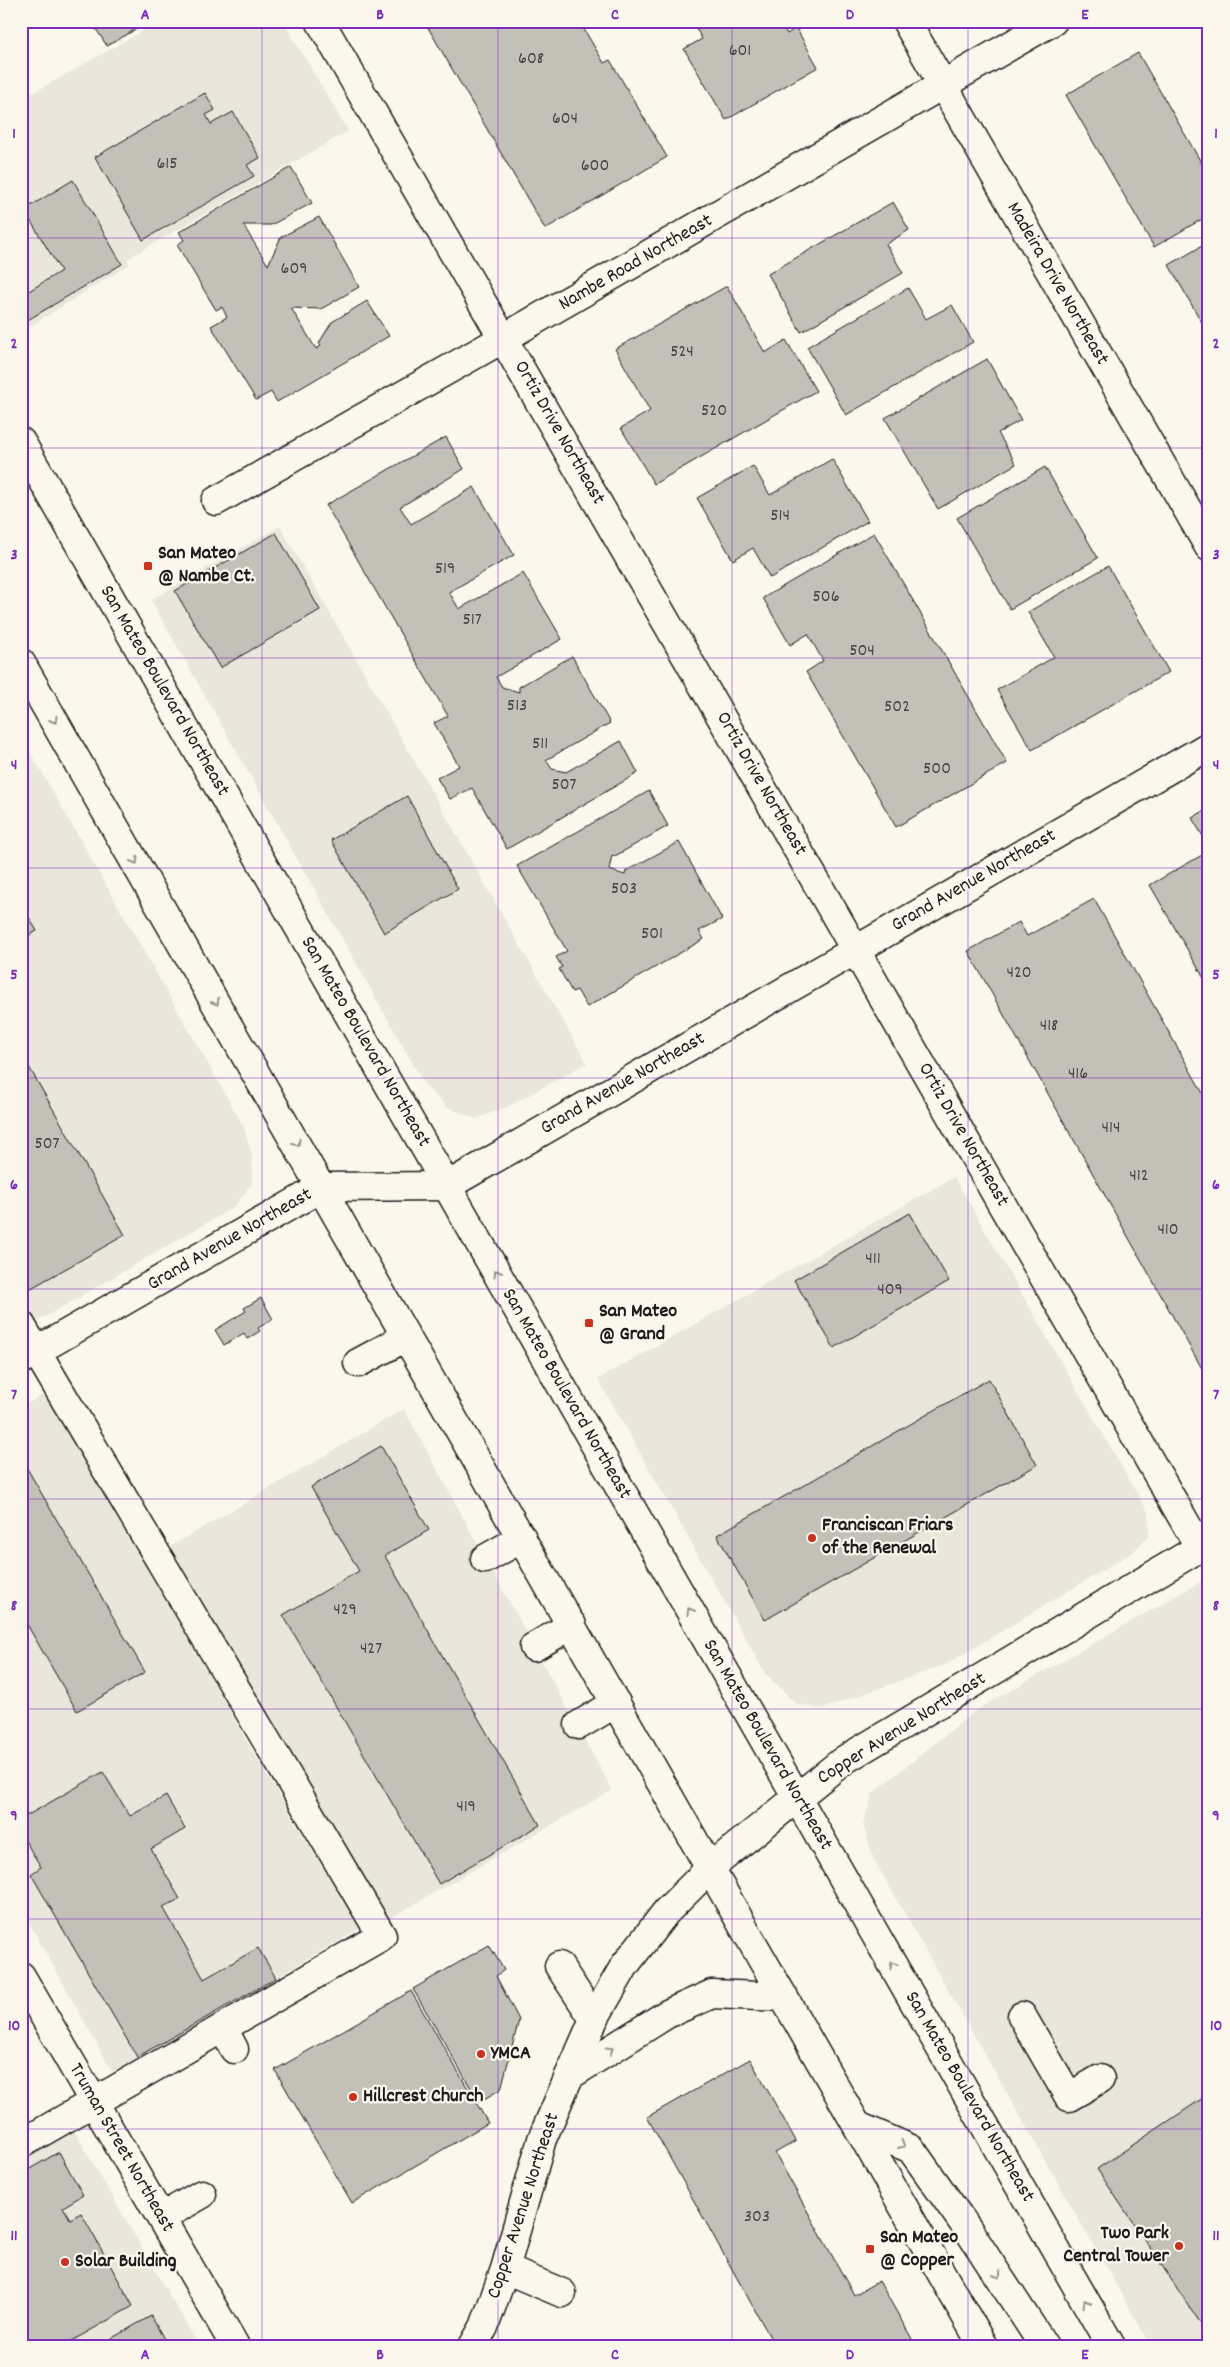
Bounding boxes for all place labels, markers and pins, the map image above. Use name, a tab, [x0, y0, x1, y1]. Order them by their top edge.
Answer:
place label: San Mateo @ Nambe Ct.	[158, 540, 254, 591]
marker: San Mateo @ Nambe Ct.	[142, 560, 154, 572]
place label: San Mateo @ Grand	[599, 1298, 677, 1349]
marker: San Mateo @ Grand	[583, 1317, 595, 1329]
place label: Franciscan Friars of the Renewal	[822, 1512, 954, 1563]
marker: Franciscan Friars of the Renewal	[806, 1532, 818, 1544]
place label: YMCA	[490, 2040, 531, 2068]
marker: YMCA	[475, 2048, 487, 2060]
place label: Hillcrest Church	[363, 2083, 483, 2111]
marker: Hillcrest Church	[347, 2091, 359, 2103]
place label: Two Park Central Tower	[1063, 2220, 1170, 2271]
place label: San Mateo @ Copper	[880, 2224, 958, 2275]
marker: Two Park Central Tower	[1173, 2240, 1185, 2252]
marker: San Mateo @ Copper	[864, 2243, 876, 2255]
place label: Solar Building	[75, 2248, 177, 2276]
marker: Solar Building	[59, 2256, 71, 2268]

